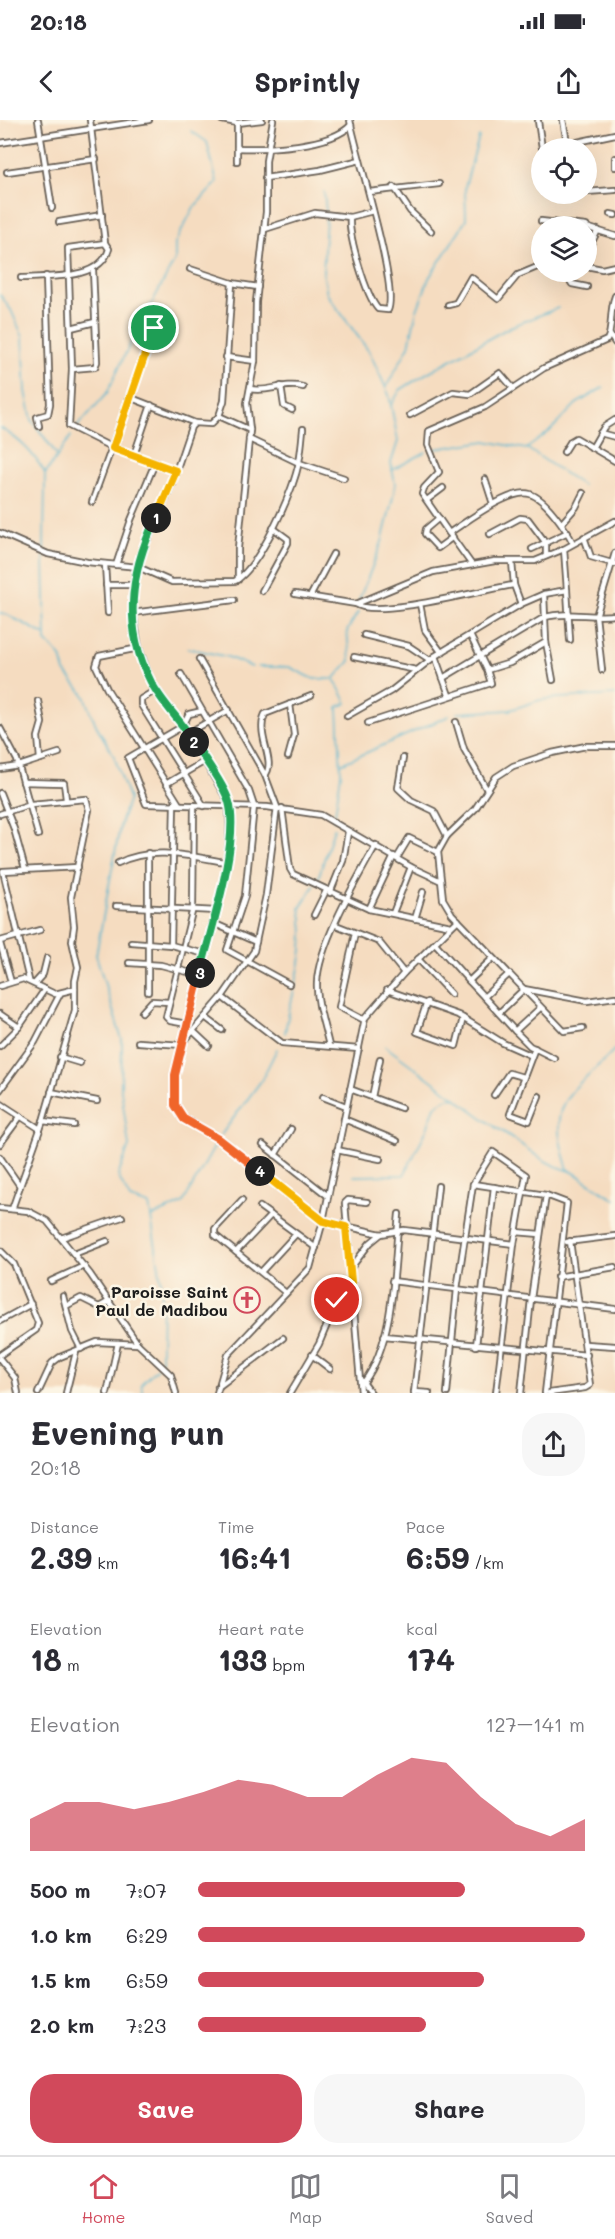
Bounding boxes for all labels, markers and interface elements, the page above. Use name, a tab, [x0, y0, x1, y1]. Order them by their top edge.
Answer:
text: 20:18	[30, 7, 87, 36]
text: Sprintly	[254, 64, 361, 99]
icon: back	[30, 65, 63, 98]
icon: share	[552, 65, 585, 98]
map controls	[531, 138, 597, 282]
button: locate	[531, 138, 597, 204]
button: layers	[531, 216, 597, 282]
pin	[128, 302, 179, 353]
icon: arrive	[137, 311, 170, 344]
pin: 1	[141, 503, 171, 533]
text: 1	[152, 507, 160, 528]
pin: 2	[179, 727, 209, 757]
text: 2	[190, 731, 198, 752]
pin: 3	[185, 958, 215, 988]
text: 3	[195, 962, 205, 983]
pin: 4	[245, 1156, 275, 1186]
text: 4	[255, 1160, 265, 1181]
pin	[311, 1274, 362, 1325]
place label: Paroisse Saint Paul de Madibou	[95, 1281, 228, 1320]
icon: check	[320, 1283, 353, 1316]
church icon: Paroisse Saint Paul de Madibou	[232, 1285, 262, 1315]
text: Evening run	[30, 1410, 224, 1453]
button: share	[522, 1413, 585, 1476]
text: 20:18	[30, 1454, 81, 1480]
text: Distance	[30, 1516, 99, 1537]
text: Time	[218, 1516, 254, 1537]
text: Pace	[406, 1516, 445, 1537]
text: 2.39	[30, 1537, 92, 1577]
text: 16:41	[218, 1537, 291, 1577]
text: 6:59	[406, 1537, 469, 1577]
text: km	[92, 1552, 118, 1573]
text: /km	[469, 1552, 504, 1573]
text: Elevation	[30, 1618, 102, 1639]
text: Heart rate	[218, 1618, 304, 1639]
text: kcal	[406, 1618, 438, 1639]
text: 18	[30, 1639, 62, 1679]
text: 133	[218, 1639, 267, 1679]
text: 174	[406, 1639, 455, 1679]
text: m	[62, 1654, 80, 1675]
text: bpm	[267, 1654, 305, 1675]
text: Elevation	[30, 1711, 120, 1737]
text: 127–141 m	[485, 1711, 585, 1737]
text: 500 m	[30, 1877, 90, 1903]
text: 7:07	[126, 1877, 167, 1903]
text: 1.0 km	[30, 1922, 92, 1948]
text: 6:29	[126, 1922, 167, 1948]
text: 1.5 km	[30, 1967, 91, 1993]
text: 6:59	[126, 1967, 168, 1993]
text: 2.0 km	[30, 2012, 94, 2038]
text: 7:23	[126, 2012, 166, 2038]
button: Save	[30, 2074, 302, 2143]
button: Share	[314, 2074, 585, 2143]
tab: Home	[82, 2170, 125, 2227]
tab: Map	[289, 2170, 322, 2227]
tab: Saved	[486, 2170, 533, 2227]

